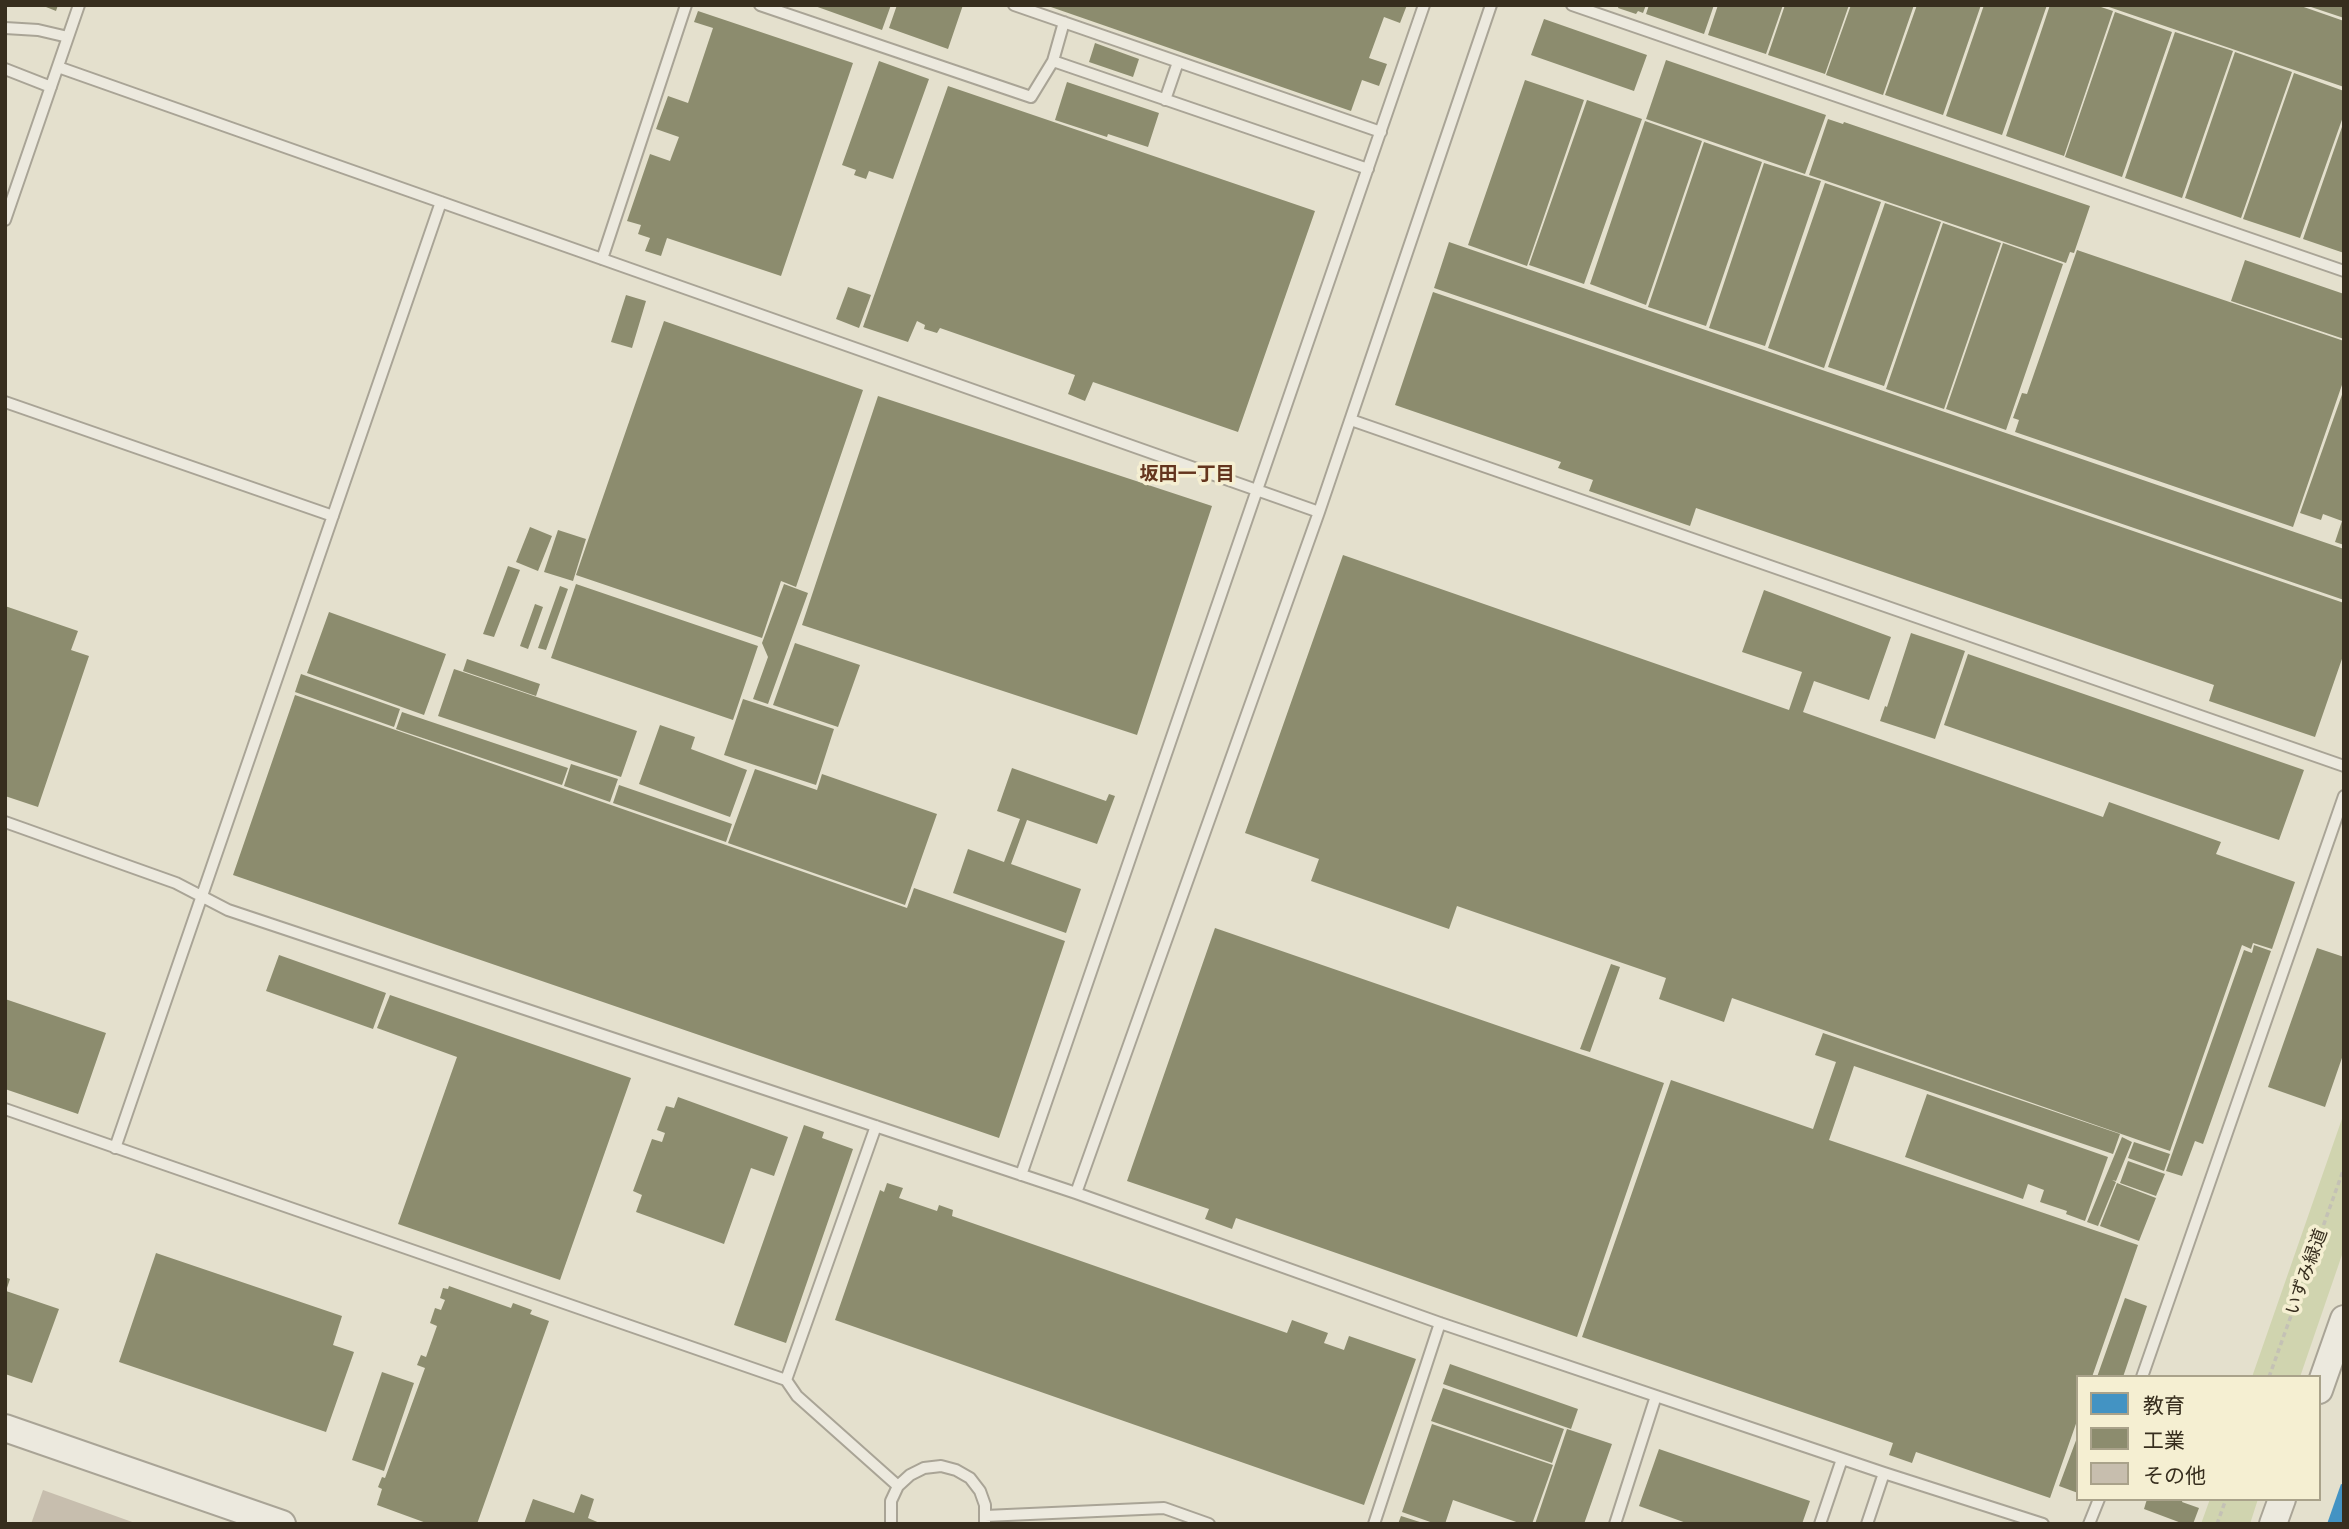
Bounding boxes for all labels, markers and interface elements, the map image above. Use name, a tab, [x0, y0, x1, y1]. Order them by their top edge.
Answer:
district label: 坂田一丁目	[1140, 464, 1234, 486]
street label: いずみ緑道	[2281, 1226, 2333, 1318]
legend	[2076, 1375, 2321, 1501]
text: 教育	[2143, 1392, 2185, 1419]
text: 工業	[2143, 1427, 2185, 1454]
text: その他	[2143, 1462, 2206, 1489]

